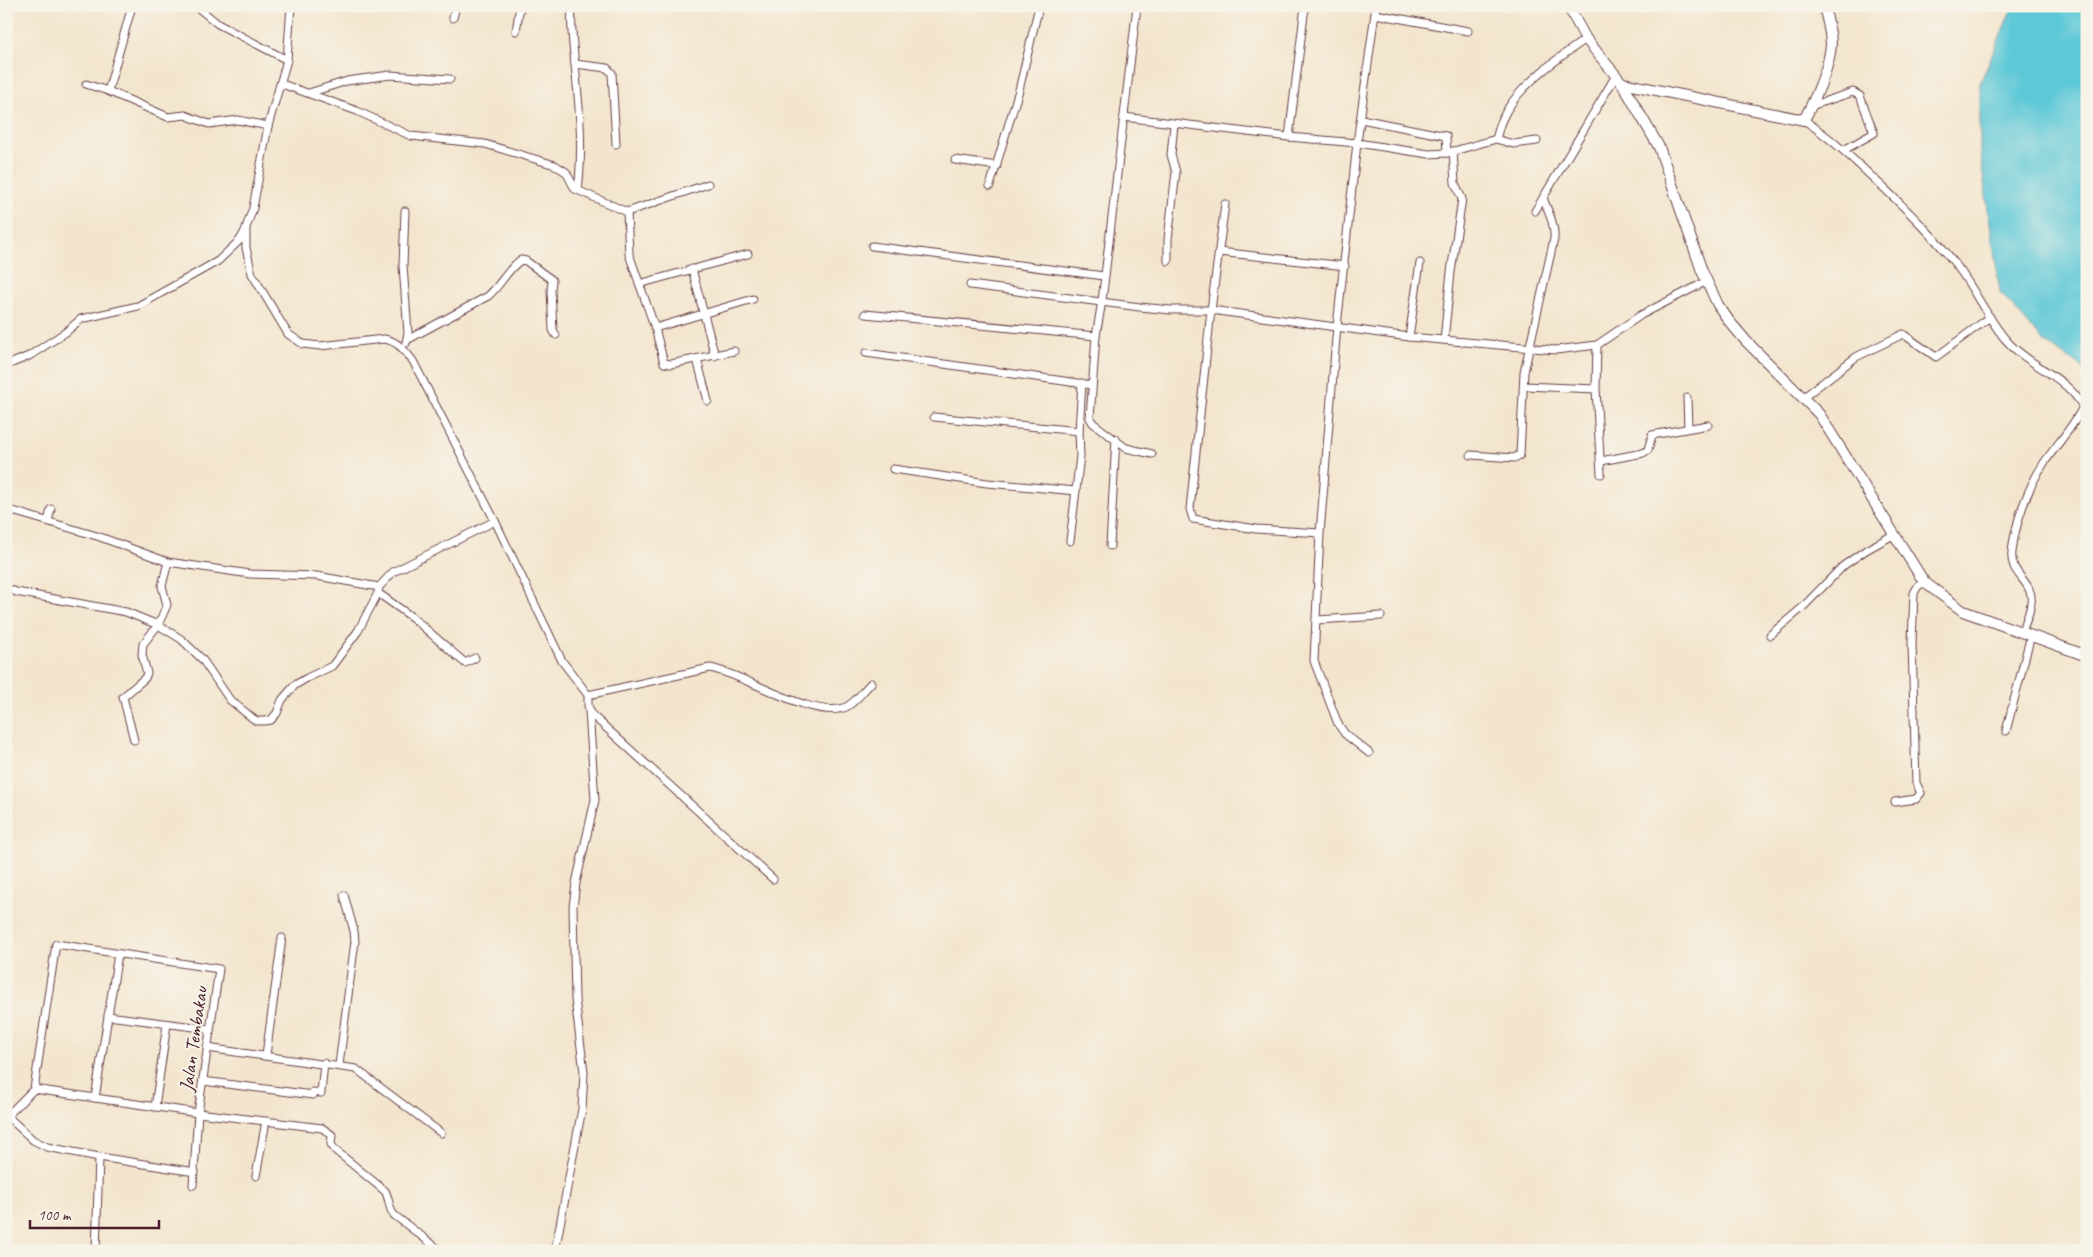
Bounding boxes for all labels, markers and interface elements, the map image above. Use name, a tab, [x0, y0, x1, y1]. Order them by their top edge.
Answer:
street label: Jalan Tembakau	[174, 983, 213, 1094]
scale bar	[30, 1197, 159, 1229]
text: 100 m	[38, 1206, 72, 1225]

